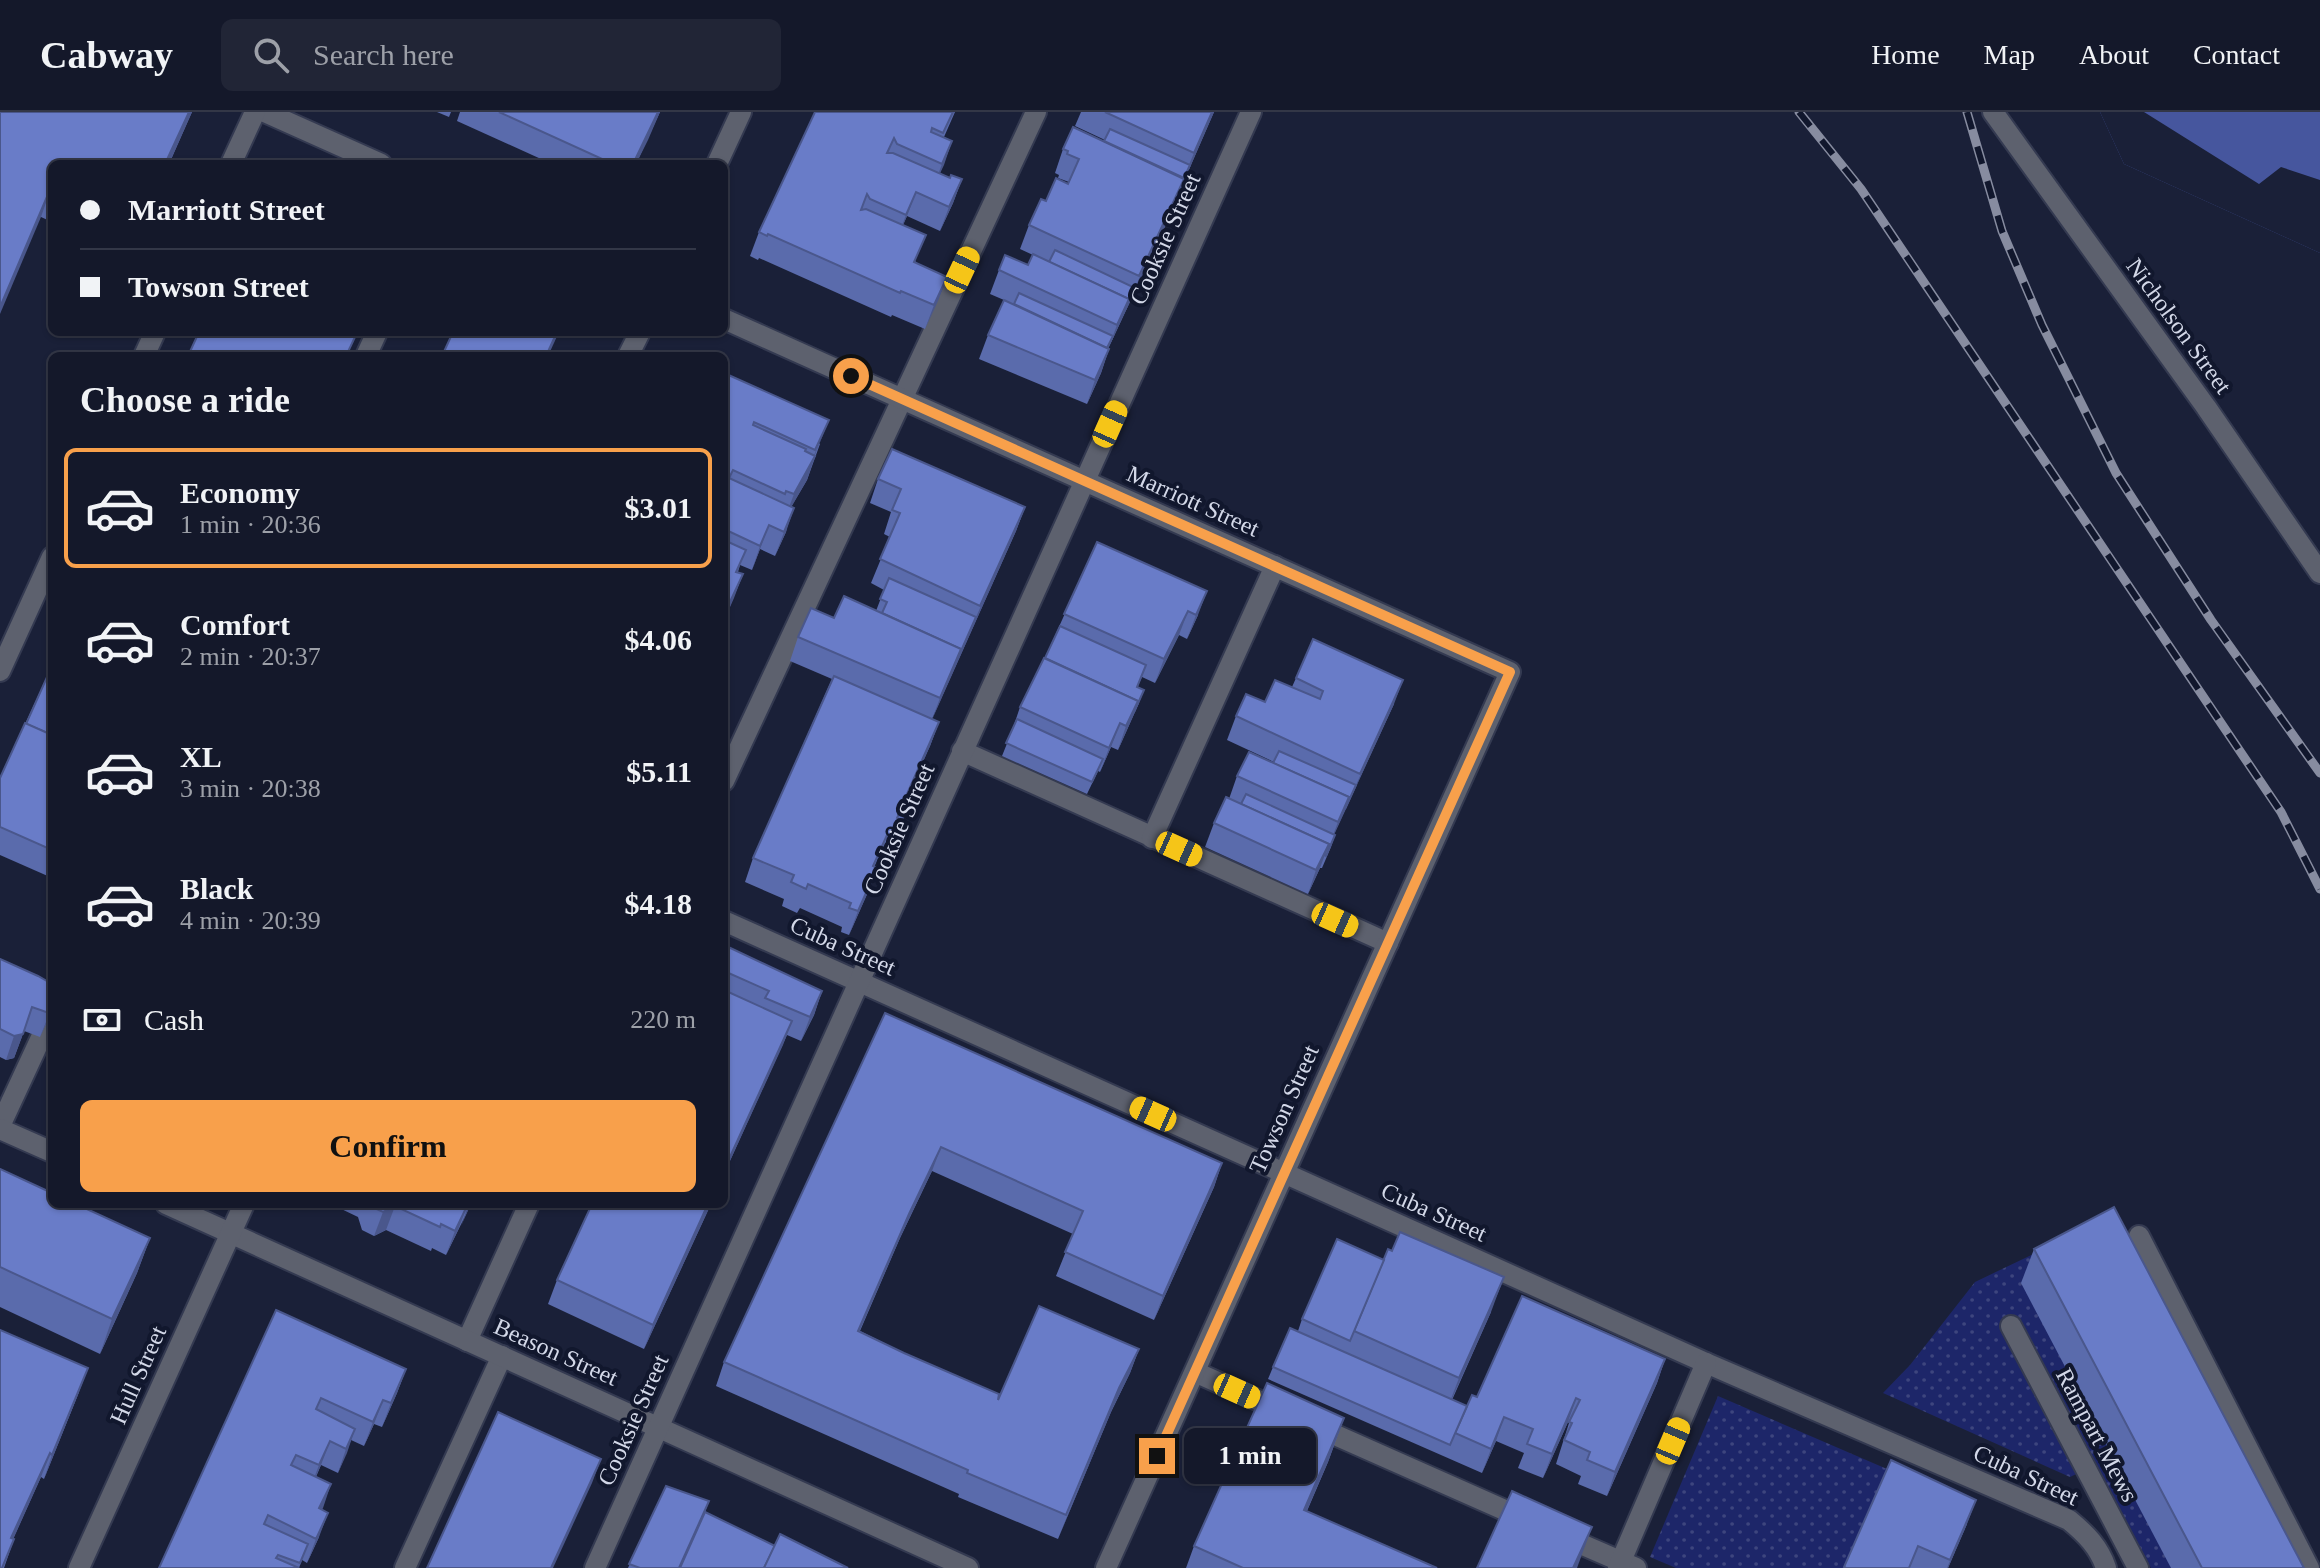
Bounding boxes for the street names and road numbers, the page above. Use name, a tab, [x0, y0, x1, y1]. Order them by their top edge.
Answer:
street label: Cooksie Street	[1125, 169, 1206, 309]
street label: Nicholson Street	[2121, 253, 2237, 399]
street label: Marriott Street	[1123, 460, 1263, 542]
street label: Cooksie Street	[859, 759, 940, 899]
street label: Cuba Street	[786, 911, 900, 981]
street label: Towson Street	[1244, 1041, 1324, 1177]
street label: Cuba Street	[1377, 1177, 1491, 1247]
street label: Beason Street	[490, 1313, 622, 1391]
street label: Hull Street	[105, 1322, 171, 1428]
street label: Cooksie Street	[593, 1350, 674, 1490]
street label: Rampart Mews	[2051, 1364, 2143, 1506]
street label: Cuba Street	[1969, 1439, 2083, 1511]

